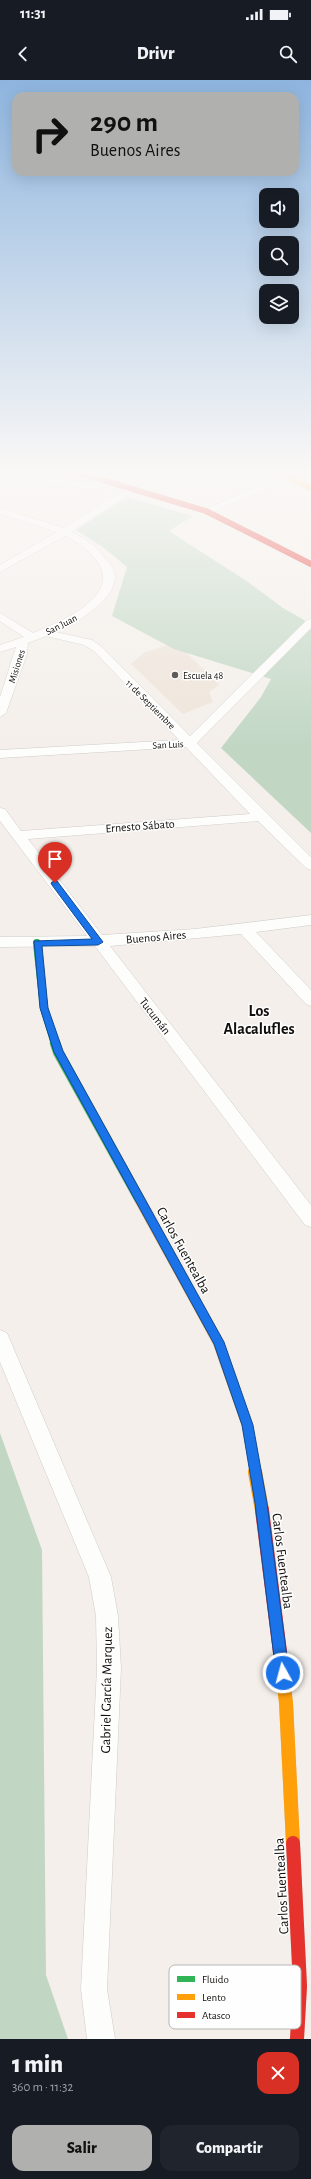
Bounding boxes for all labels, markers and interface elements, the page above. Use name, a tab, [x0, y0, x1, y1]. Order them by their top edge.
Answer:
text: 11:31	[20, 6, 46, 21]
icon: back	[12, 43, 34, 65]
icon: search	[277, 43, 299, 65]
text: Drivr	[137, 45, 174, 63]
icon: right	[24, 108, 76, 160]
text: 290 m	[90, 109, 158, 137]
text: Buenos Aires	[90, 142, 180, 160]
map controls	[259, 188, 299, 324]
button: sound	[259, 188, 299, 228]
button: search	[259, 236, 299, 276]
button: layers	[259, 284, 299, 324]
street label: San Juan	[44, 613, 79, 637]
street label: Misiones	[7, 648, 27, 684]
marker: Escuela 48	[170, 670, 180, 680]
place label: Escuela 48	[183, 671, 224, 681]
street label: 11 de Septiembre	[124, 678, 177, 732]
street label: San Luis	[152, 739, 184, 751]
street label: Ernesto Sábato	[105, 818, 175, 834]
pin	[38, 842, 72, 883]
icon: arrive	[44, 848, 66, 870]
street label: Buenos Aires	[125, 928, 187, 946]
street label: Tucumán	[137, 995, 173, 1037]
district label: Los Alacalufles	[223, 1003, 295, 1037]
street label: Carlos Fuentealba	[154, 1205, 213, 1297]
street label: Carlos Fuentealba	[269, 1512, 295, 1610]
street label: Gabriel García Marquez	[99, 1626, 115, 1754]
position arrow	[262, 1652, 304, 1694]
street label: Carlos Fuentealba	[272, 1837, 292, 1935]
legend	[169, 1965, 301, 2029]
text: Fluido	[202, 1974, 229, 1985]
text: Lento	[202, 1992, 226, 2003]
text: Atasco	[202, 2010, 230, 2021]
button: close	[257, 2052, 299, 2094]
text: 1 min	[12, 2053, 63, 2077]
text: 360 m · 11:32	[12, 2081, 73, 2094]
button: Salir	[12, 2125, 152, 2171]
button: Compartir	[160, 2125, 299, 2171]

